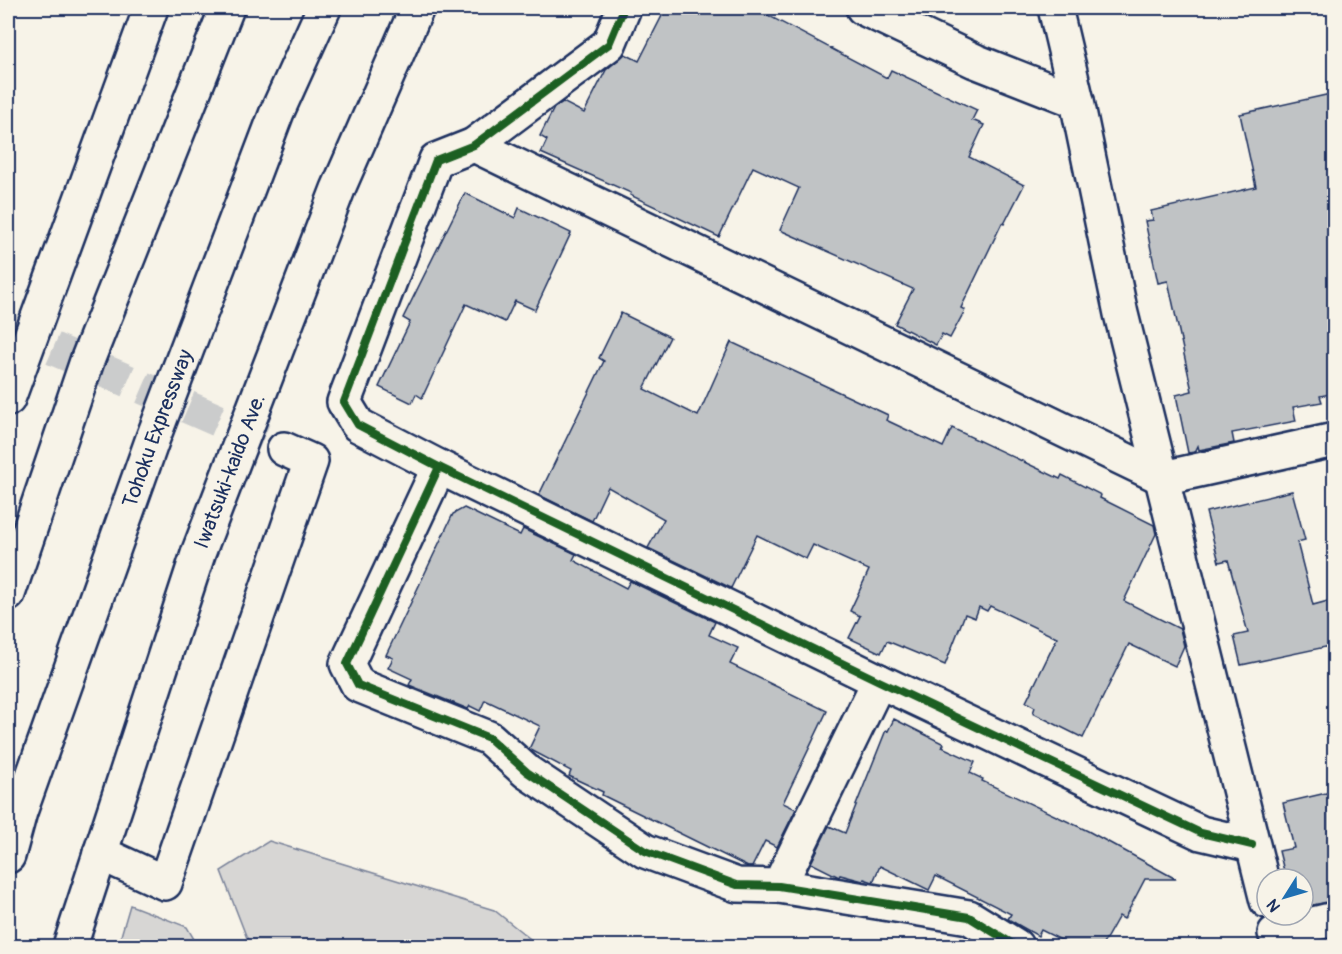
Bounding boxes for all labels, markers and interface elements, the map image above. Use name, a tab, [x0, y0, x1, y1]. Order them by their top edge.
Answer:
street label: Tohoku Expressway	[116, 346, 199, 511]
street label: Iwatsuki-kaido Ave.	[188, 390, 272, 553]
north arrow	[1255, 867, 1315, 927]
text: N	[1262, 895, 1285, 916]

